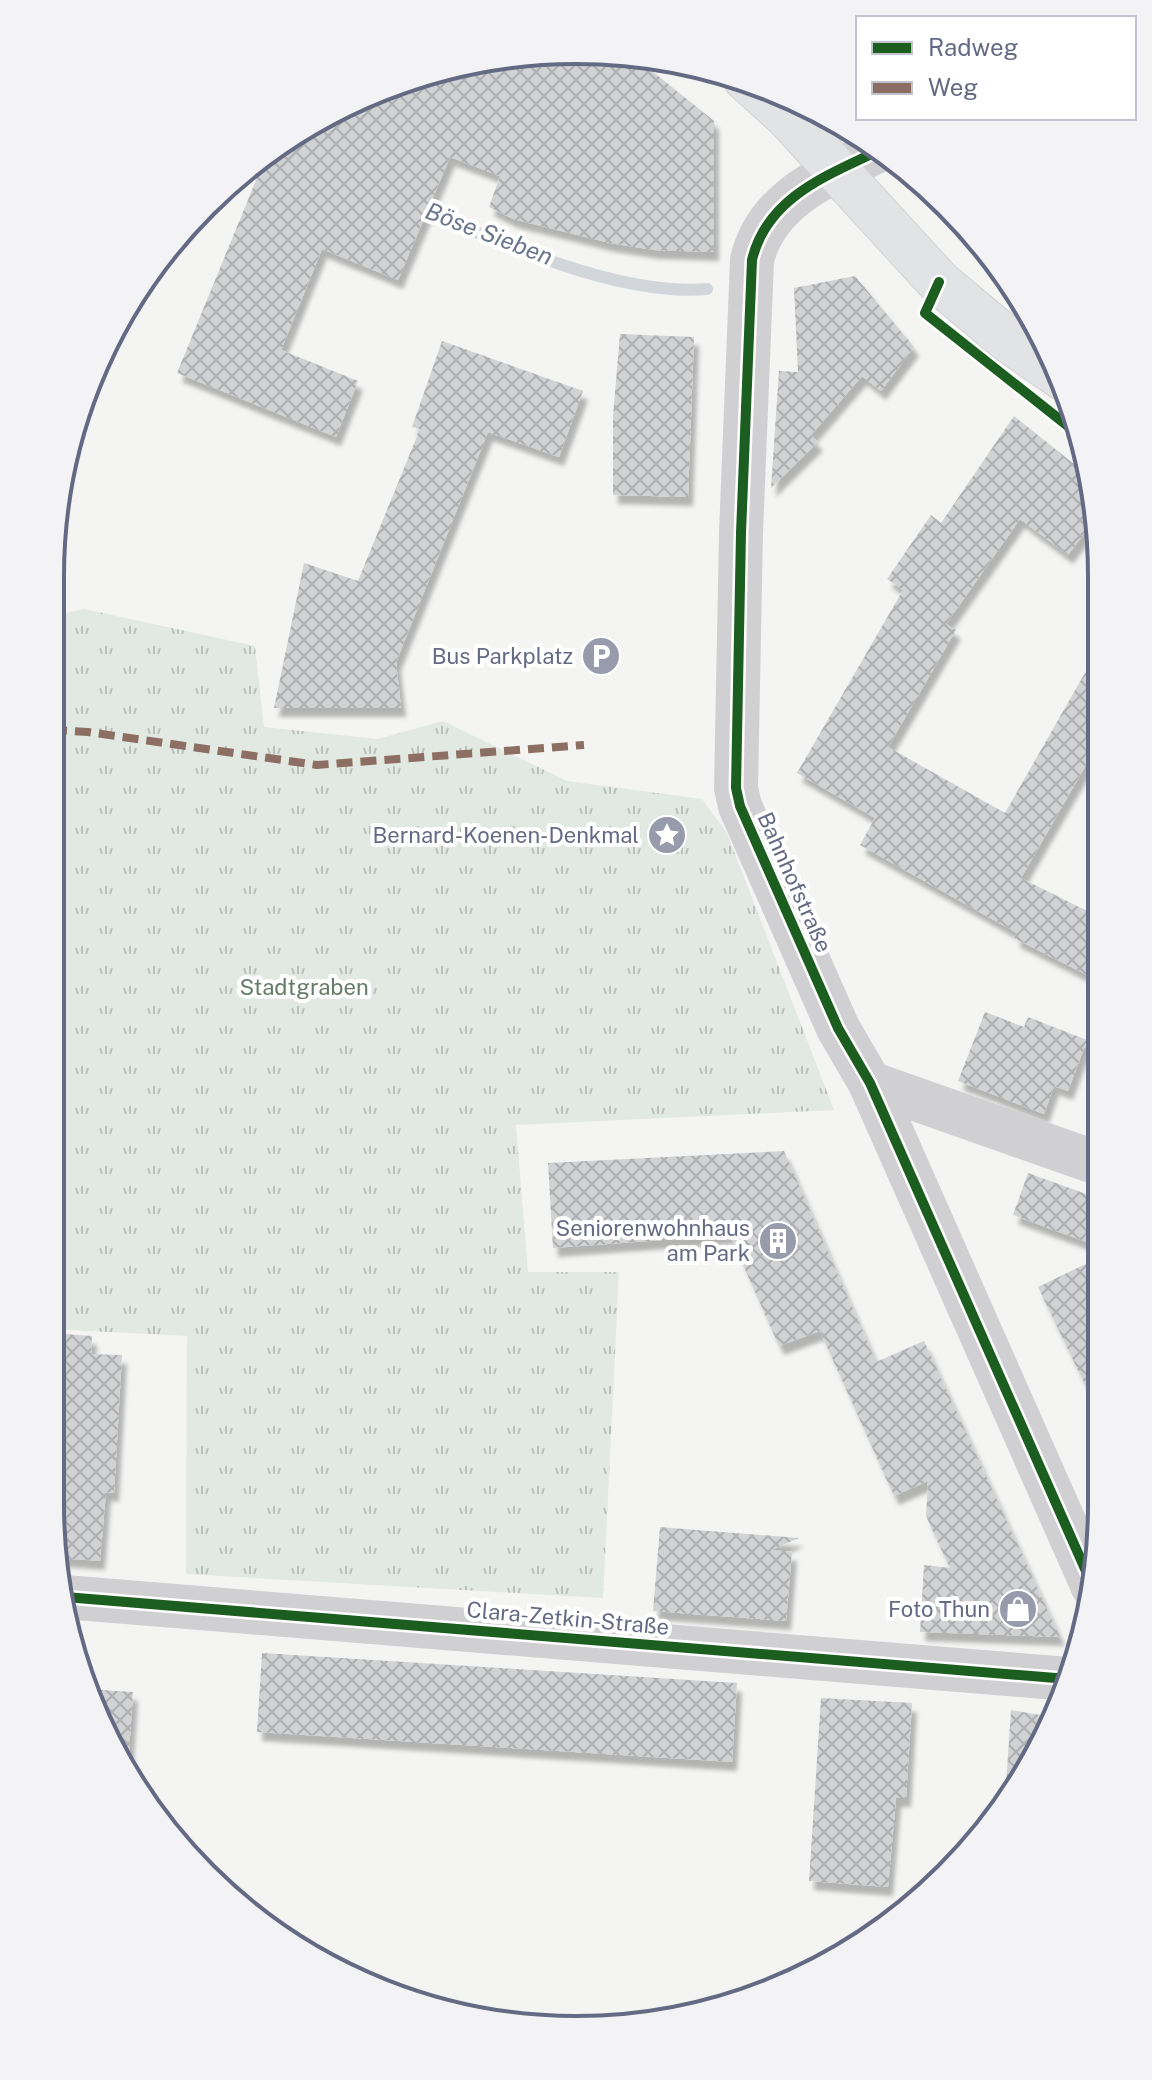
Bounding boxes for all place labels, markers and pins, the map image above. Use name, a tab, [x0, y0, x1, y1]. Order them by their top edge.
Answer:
parking icon: Bus Parkplatz	[580, 635, 622, 677]
place label: Bus Parkplatz	[432, 643, 573, 669]
place icon: Bernard-Koenen-Denkmal	[646, 814, 688, 856]
place label: Bernard-Koenen-Denkmal	[372, 822, 639, 848]
place label: Seniorenwohnhaus am Park	[556, 1215, 750, 1266]
building icon: Seniorenwohnhaus am Park	[757, 1220, 799, 1262]
shop icon: Foto Thun	[997, 1588, 1039, 1630]
place label: Foto Thun	[888, 1596, 990, 1622]

